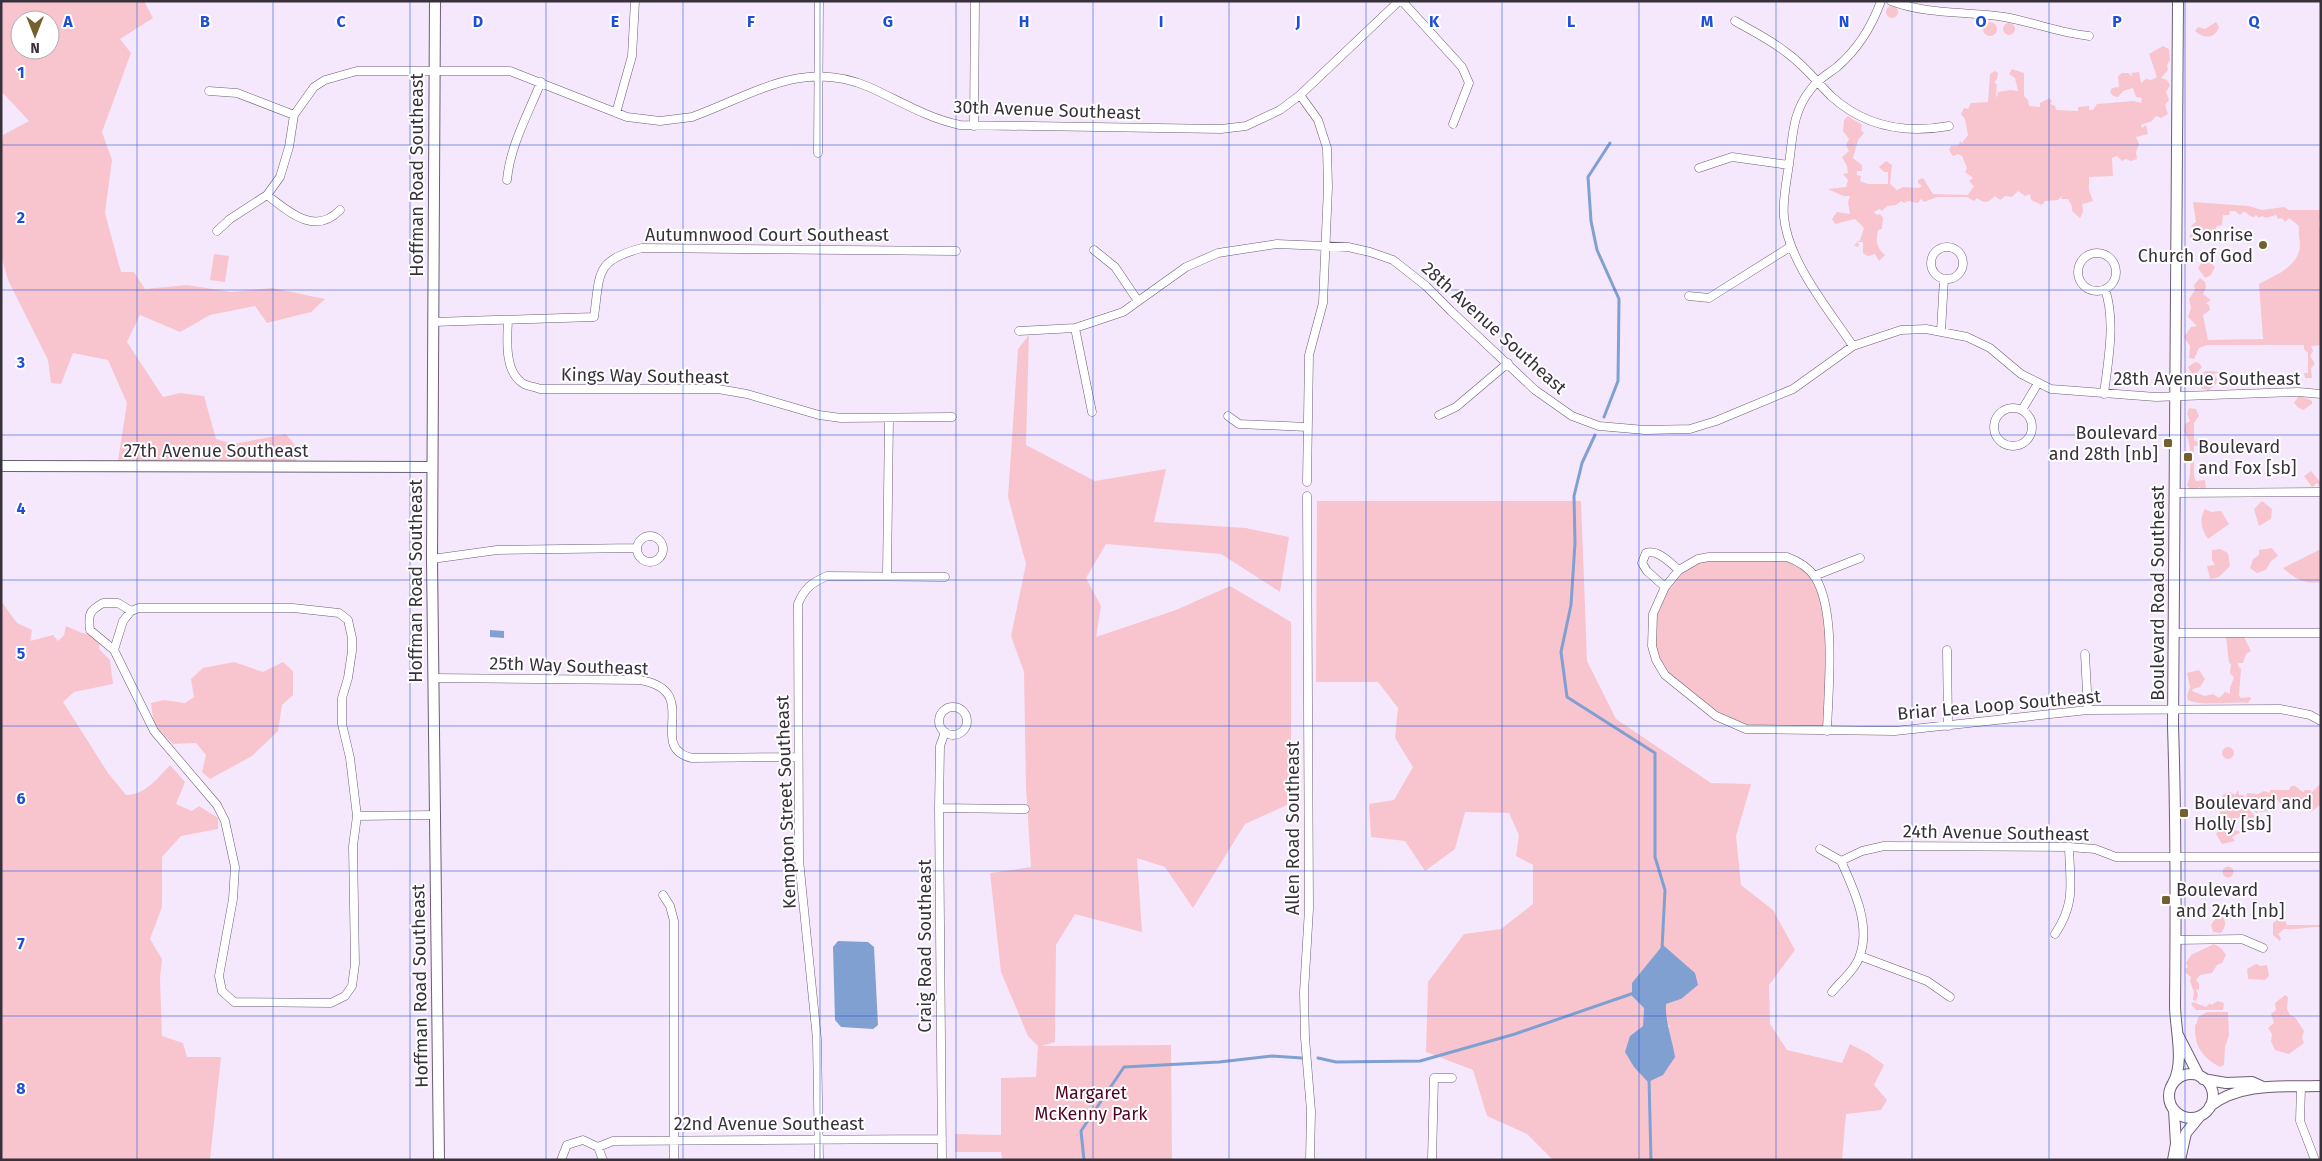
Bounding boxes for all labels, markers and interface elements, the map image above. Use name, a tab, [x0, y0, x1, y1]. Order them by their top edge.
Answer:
north arrow	[10, 10, 60, 60]
text: A	[62, 12, 73, 31]
text: B	[200, 12, 210, 31]
text: C	[336, 12, 346, 31]
text: D	[473, 12, 483, 31]
text: E	[611, 12, 619, 31]
text: F	[747, 12, 755, 31]
text: G	[883, 12, 893, 31]
text: H	[1019, 12, 1029, 31]
text: I	[1159, 12, 1163, 31]
text: J	[1294, 12, 1301, 31]
text: K	[1429, 12, 1440, 31]
text: L	[1567, 12, 1575, 31]
text: M	[1701, 12, 1714, 31]
text: N	[1839, 12, 1849, 31]
text: O	[1975, 12, 1987, 31]
text: P	[2112, 12, 2122, 31]
text: Q	[2248, 12, 2260, 31]
text: N	[30, 39, 40, 56]
text: 1	[17, 63, 25, 82]
street label: Hoffman Road Southeast	[406, 73, 428, 277]
street label: 30th Avenue Southeast	[953, 96, 1141, 124]
text: 2	[17, 208, 25, 227]
street label: Autumnwood Court Southeast	[645, 224, 890, 246]
place label: Sonrise Church of God	[2138, 224, 2253, 267]
marker: Sonrise Church of God	[2257, 239, 2269, 251]
street label: 28th Avenue Southeast	[1417, 257, 1571, 399]
text: 3	[16, 353, 25, 372]
street label: Kings Way Southeast	[561, 364, 730, 388]
street label: 28th Avenue Southeast	[2113, 368, 2301, 390]
place label: Boulevard and 28th [nb]	[2049, 422, 2158, 465]
place label: Boulevard and Fox [sb]	[2198, 436, 2297, 479]
marker: Boulevard and 28th [nb]	[2162, 437, 2174, 449]
street label: 27th Avenue Southeast	[123, 440, 309, 462]
marker: Boulevard and Fox [sb]	[2182, 451, 2194, 463]
street label: Hoffman Road Southeast	[405, 479, 427, 683]
street label: Boulevard Road Southeast	[2147, 485, 2169, 701]
text: 4	[16, 499, 26, 518]
text: 5	[17, 644, 26, 663]
street label: 25th Way Southeast	[489, 652, 649, 680]
street label: Briar Lea Loop Southeast	[1896, 685, 2102, 725]
street label: Kempton Street Southeast	[771, 694, 801, 909]
street label: Allen Road Southeast	[1282, 740, 1304, 915]
text: 6	[16, 789, 26, 808]
place label: Boulevard and Holly [sb]	[2194, 792, 2312, 835]
marker: Boulevard and Holly [sb]	[2178, 807, 2190, 819]
street label: 24th Avenue Southeast	[1903, 820, 2090, 846]
street label: Craig Road Southeast	[914, 859, 936, 1033]
place label: Boulevard and 24th [nb]	[2176, 879, 2285, 922]
street label: Hoffman Road Southeast	[407, 884, 433, 1088]
marker: Boulevard and 24th [nb]	[2160, 894, 2172, 906]
text: 7	[17, 934, 25, 953]
text: 8	[16, 1079, 26, 1098]
park label: Margaret McKenny Park	[1035, 1082, 1148, 1125]
street label: 22nd Avenue Southeast	[674, 1113, 865, 1135]

